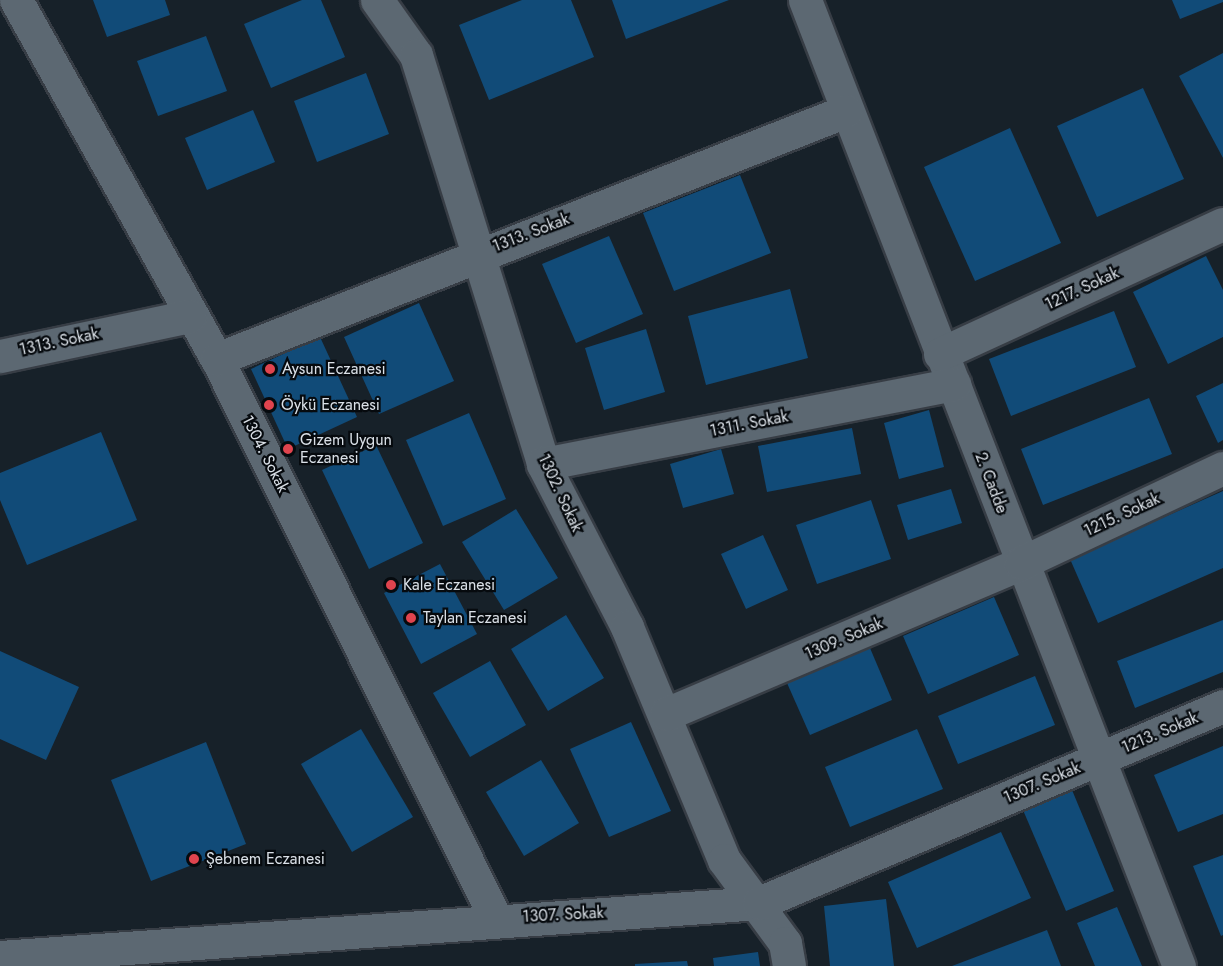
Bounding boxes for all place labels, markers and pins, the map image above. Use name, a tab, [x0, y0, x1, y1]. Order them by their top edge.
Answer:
place label: Aysun Eczanesi	[282, 359, 386, 379]
marker: Aysun Eczanesi	[263, 362, 277, 376]
place label: Öykü Eczanesi	[281, 395, 380, 415]
marker: Öykü Eczanesi	[262, 398, 276, 412]
place label: Gizem Uygun Eczanesi	[300, 430, 392, 468]
marker: Gizem Uygun Eczanesi	[281, 442, 295, 456]
place label: Kale Eczanesi	[403, 575, 495, 595]
marker: Kale Eczanesi	[384, 578, 398, 592]
place label: Taylan Eczanesi	[423, 608, 527, 628]
marker: Taylan Eczanesi	[404, 611, 418, 625]
place label: Şebnem Eczanesi	[206, 849, 325, 869]
marker: Şebnem Eczanesi	[187, 852, 201, 866]

